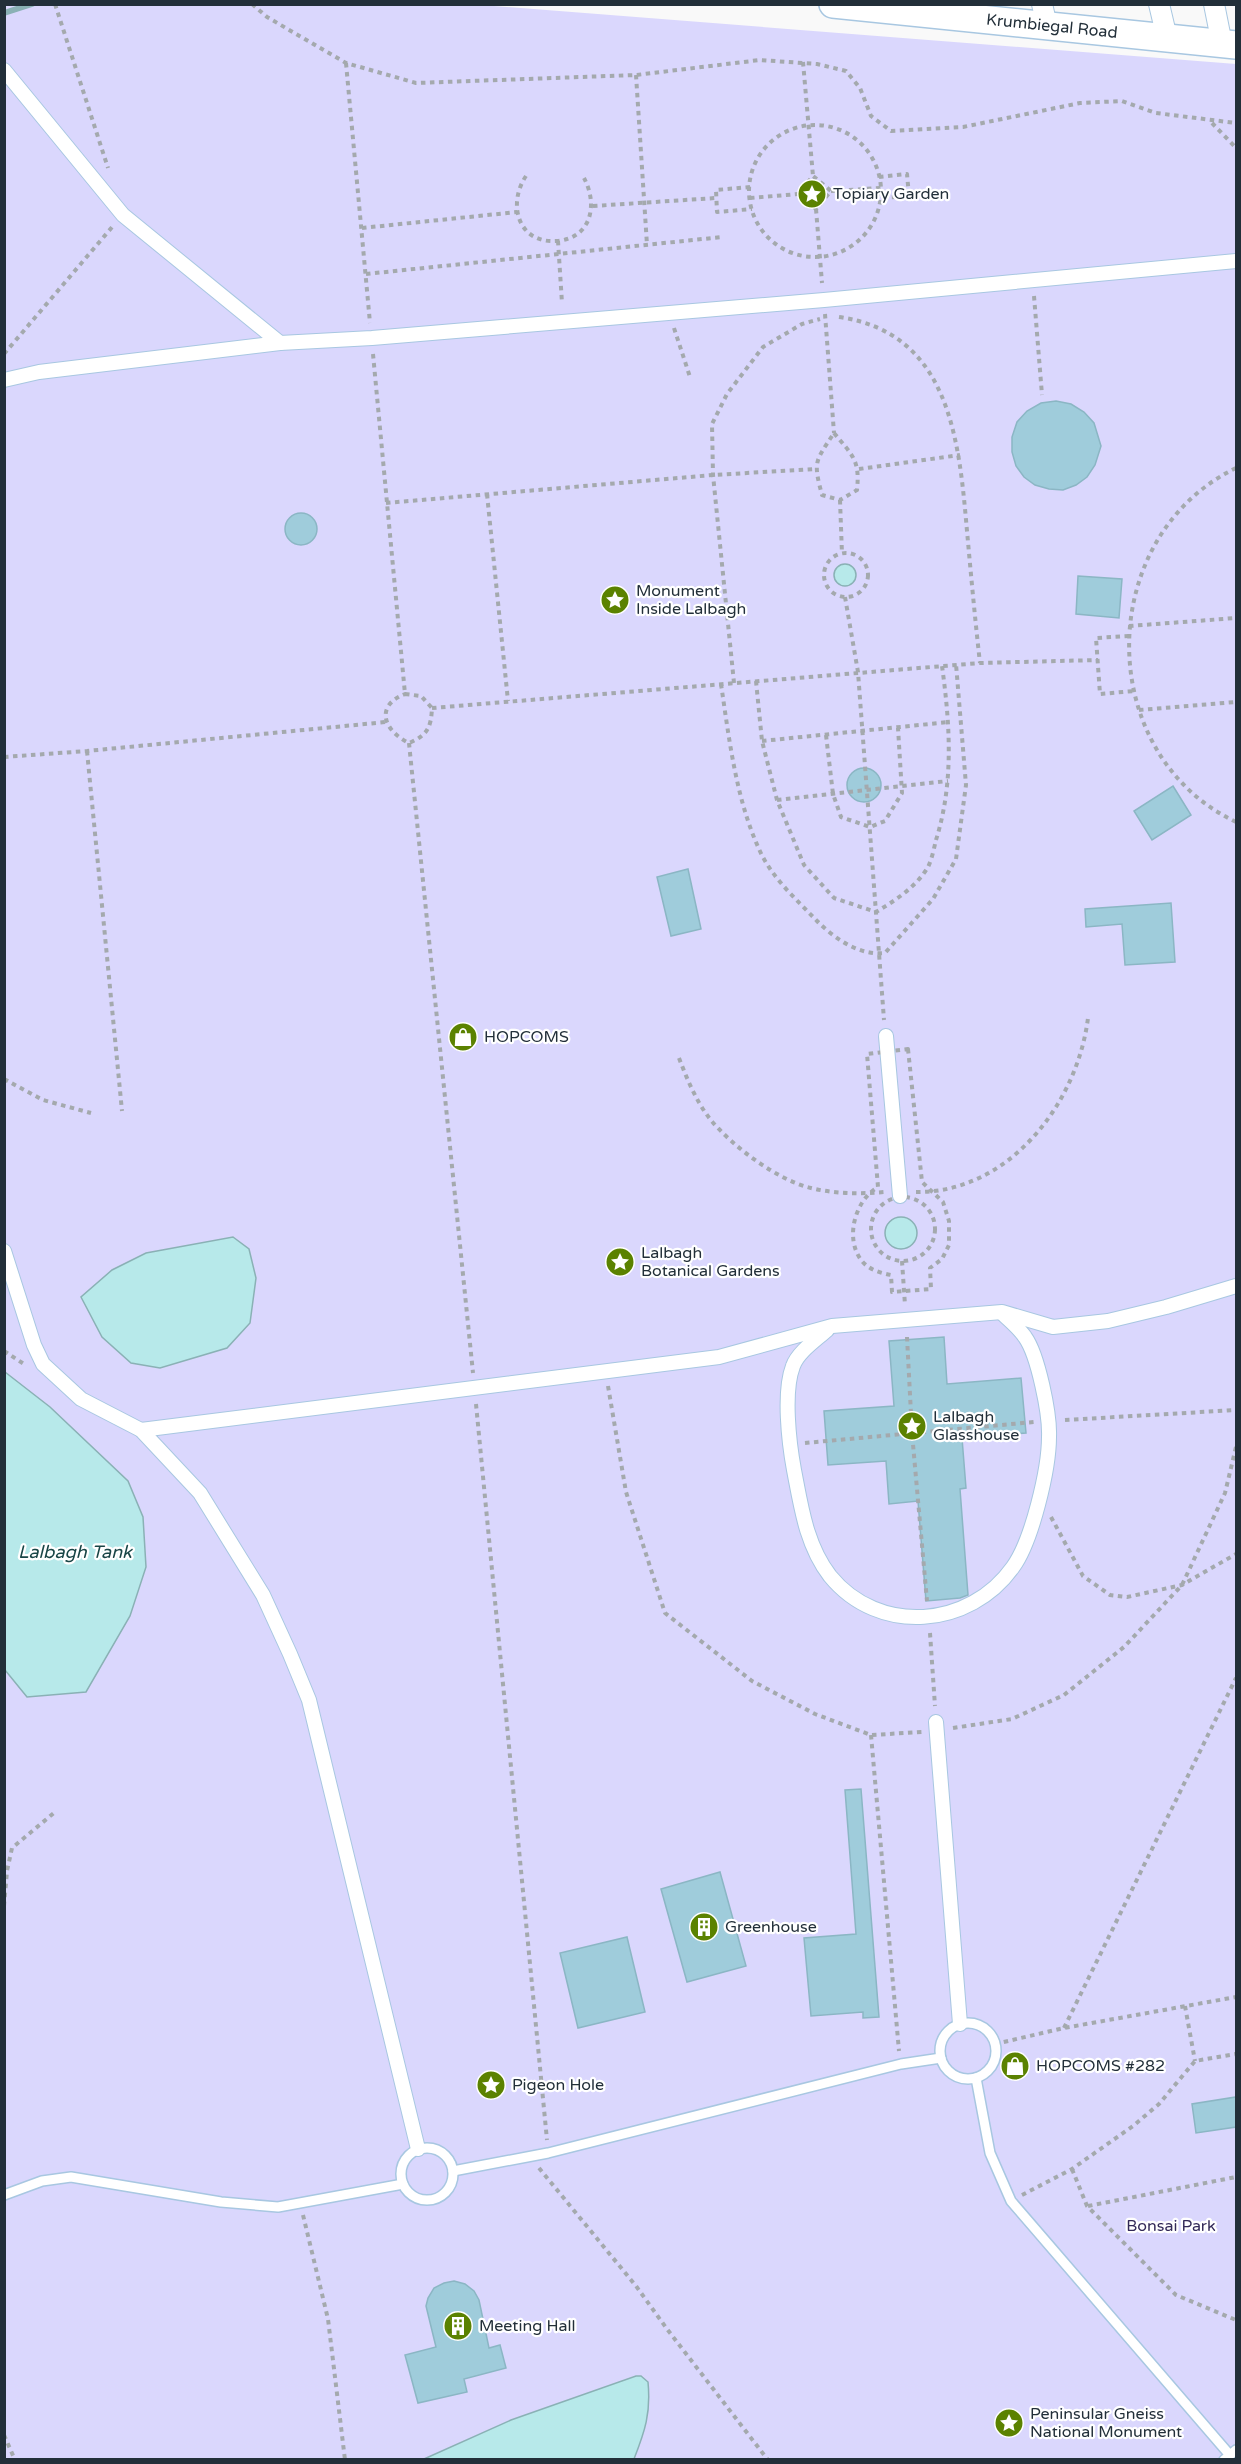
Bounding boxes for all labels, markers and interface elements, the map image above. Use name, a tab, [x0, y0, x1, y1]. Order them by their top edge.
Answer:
street label: Krumbiegal Road	[985, 10, 1119, 43]
place icon: Topiary Garden	[796, 178, 828, 210]
place label: Topiary Garden	[833, 184, 949, 204]
place label: Monument Inside Lalbagh	[636, 581, 746, 619]
place icon: Monument Inside Lalbagh	[599, 584, 631, 616]
shop icon: HOPCOMS	[447, 1021, 479, 1053]
place label: HOPCOMS	[484, 1027, 569, 1047]
place label: Lalbagh Botanical Gardens	[641, 1243, 780, 1281]
place icon: Lalbagh Botanical Gardens	[604, 1246, 636, 1278]
place label: Lalbagh Glasshouse	[933, 1407, 1019, 1445]
place icon: Lalbagh Glasshouse	[896, 1410, 928, 1442]
water label: Lalbagh Tank	[18, 1541, 133, 1563]
building icon: Greenhouse	[688, 1911, 720, 1943]
place label: Greenhouse	[725, 1917, 817, 1937]
shop icon: HOPCOMS #282	[999, 2050, 1031, 2082]
place label: HOPCOMS #282	[1036, 2056, 1165, 2076]
place icon: Pigeon Hole	[475, 2069, 507, 2101]
place label: Pigeon Hole	[512, 2075, 604, 2095]
park label: Bonsai Park	[1126, 2216, 1216, 2236]
building icon: Meeting Hall	[442, 2310, 474, 2342]
place label: Meeting Hall	[479, 2316, 575, 2336]
place label: Peninsular Gneiss National Monument	[1030, 2404, 1182, 2442]
place icon: Peninsular Gneiss National Monument	[993, 2407, 1025, 2439]

